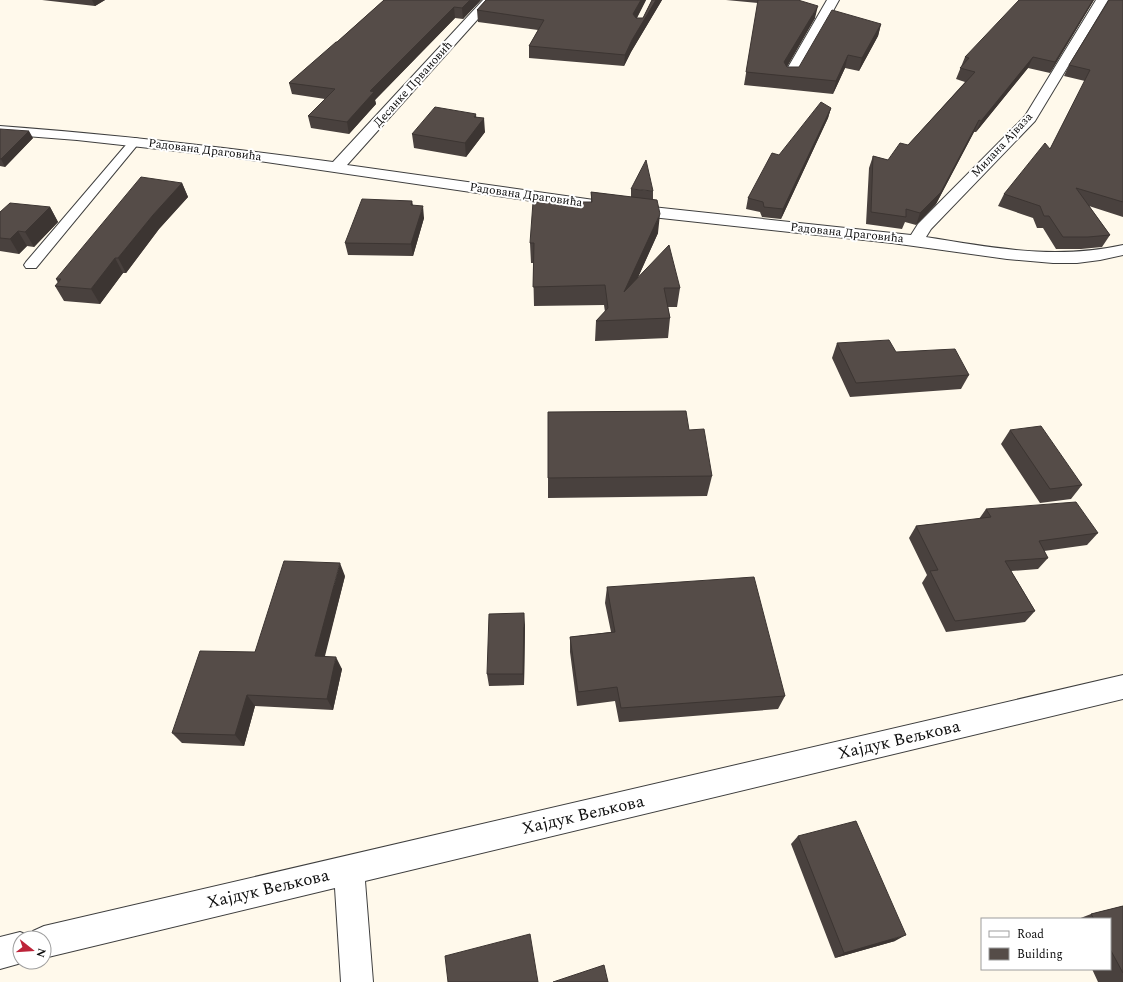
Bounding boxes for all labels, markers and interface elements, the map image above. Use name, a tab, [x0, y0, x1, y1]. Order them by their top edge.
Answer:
street label: Десанке Првановић	[369, 37, 457, 131]
street label: Милана Ајваза	[967, 108, 1037, 182]
street label: Радована Драговића	[147, 134, 263, 166]
street label: Радована Драговића	[468, 178, 584, 212]
street label: Радована Драговића	[789, 218, 905, 248]
street label: Хајдук Вељкова	[835, 713, 963, 767]
street label: Хајдук Вељкова	[519, 788, 647, 842]
street label: Хајдук Вељкова	[204, 862, 332, 916]
legend	[981, 918, 1111, 970]
text: Road	[1017, 925, 1044, 944]
north arrow	[12, 930, 52, 970]
text: Building	[1017, 945, 1063, 964]
text: N	[32, 946, 51, 960]

